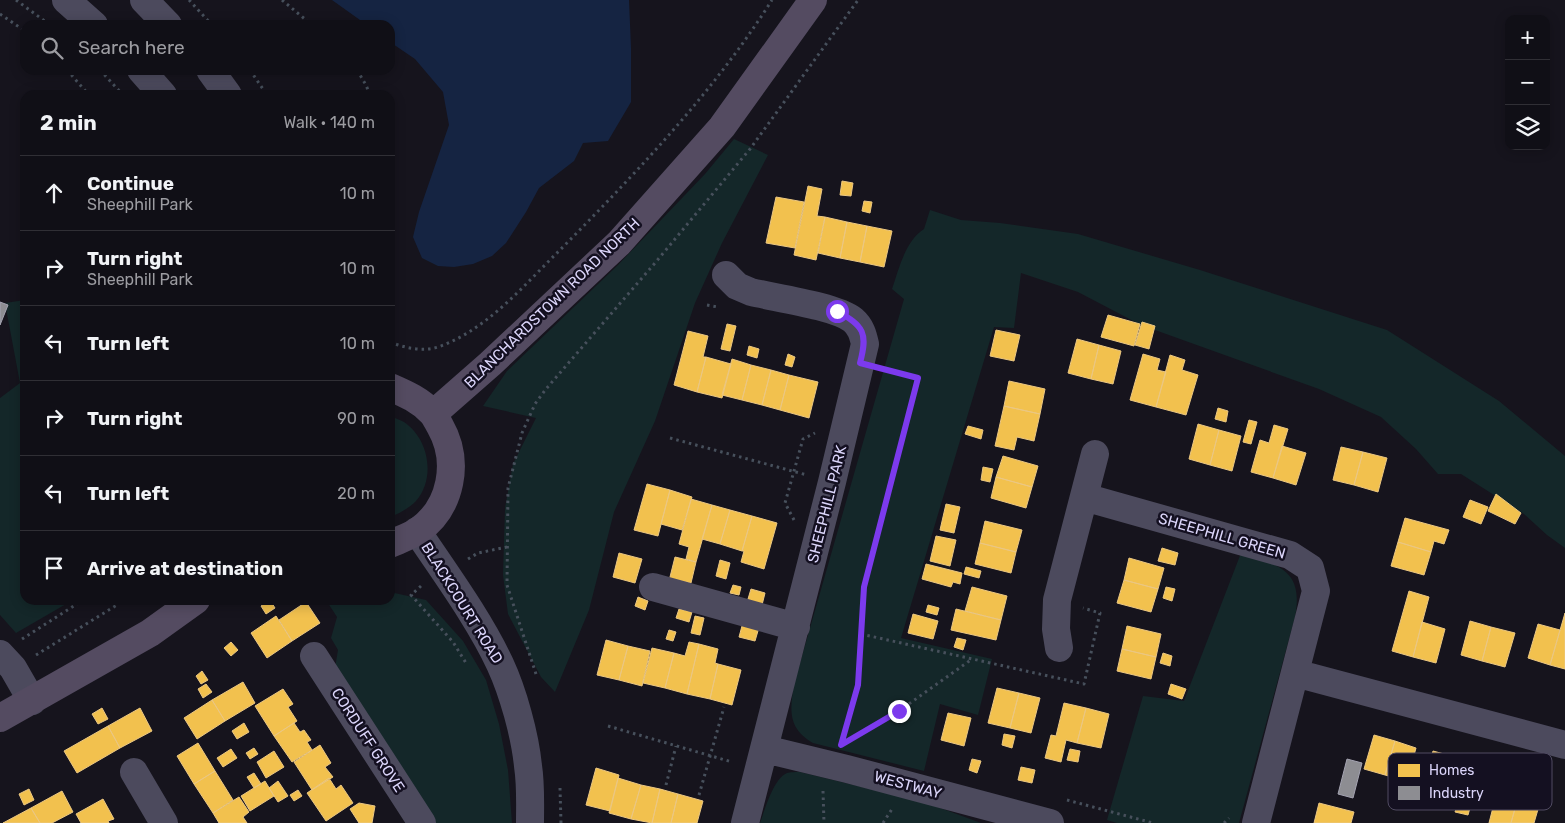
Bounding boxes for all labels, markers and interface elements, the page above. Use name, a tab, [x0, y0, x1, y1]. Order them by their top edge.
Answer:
map controls	[1505, 15, 1550, 150]
button: +	[1505, 15, 1550, 60]
search box	[20, 20, 395, 75]
icon: search	[38, 34, 66, 62]
text: Search here	[78, 36, 185, 59]
button: −	[1505, 60, 1550, 105]
button: layers	[1505, 105, 1550, 150]
text: 2 min	[40, 110, 97, 135]
text: Walk · 140 m	[284, 113, 375, 132]
text: Continue	[87, 172, 174, 195]
icon: ahead	[40, 179, 68, 207]
text: 10 m	[340, 184, 375, 203]
text: Sheephill Park	[87, 195, 193, 214]
street label: BLANCHARDSTOWN ROAD NORTH	[460, 214, 644, 392]
text: Turn right	[87, 247, 182, 270]
icon: right	[40, 254, 68, 282]
text: 10 m	[340, 259, 375, 278]
text: Sheephill Park	[87, 270, 193, 289]
route start	[826, 300, 849, 323]
icon: left	[40, 329, 68, 357]
text: Turn left	[87, 332, 169, 355]
text: 10 m	[340, 334, 375, 353]
icon: right	[40, 404, 68, 432]
text: Turn right	[87, 407, 182, 430]
text: 90 m	[337, 409, 375, 428]
street label: SHEEPHILL PARK	[804, 443, 850, 565]
icon: left	[40, 479, 68, 507]
text: Turn left	[87, 482, 169, 505]
text: 20 m	[337, 484, 375, 503]
street label: SHEEPHILL GREEN	[1156, 509, 1288, 563]
street label: BLACKCOURT ROAD	[417, 539, 507, 667]
icon: arrive	[40, 554, 68, 582]
text: Arrive at destination	[87, 557, 283, 580]
street label: CORDUFF GROVE	[328, 685, 408, 795]
route end	[888, 700, 911, 723]
legend	[1388, 753, 1552, 810]
text: Homes	[1429, 762, 1474, 779]
street label: WESTWAY	[872, 767, 944, 803]
text: Industry	[1429, 785, 1484, 802]

